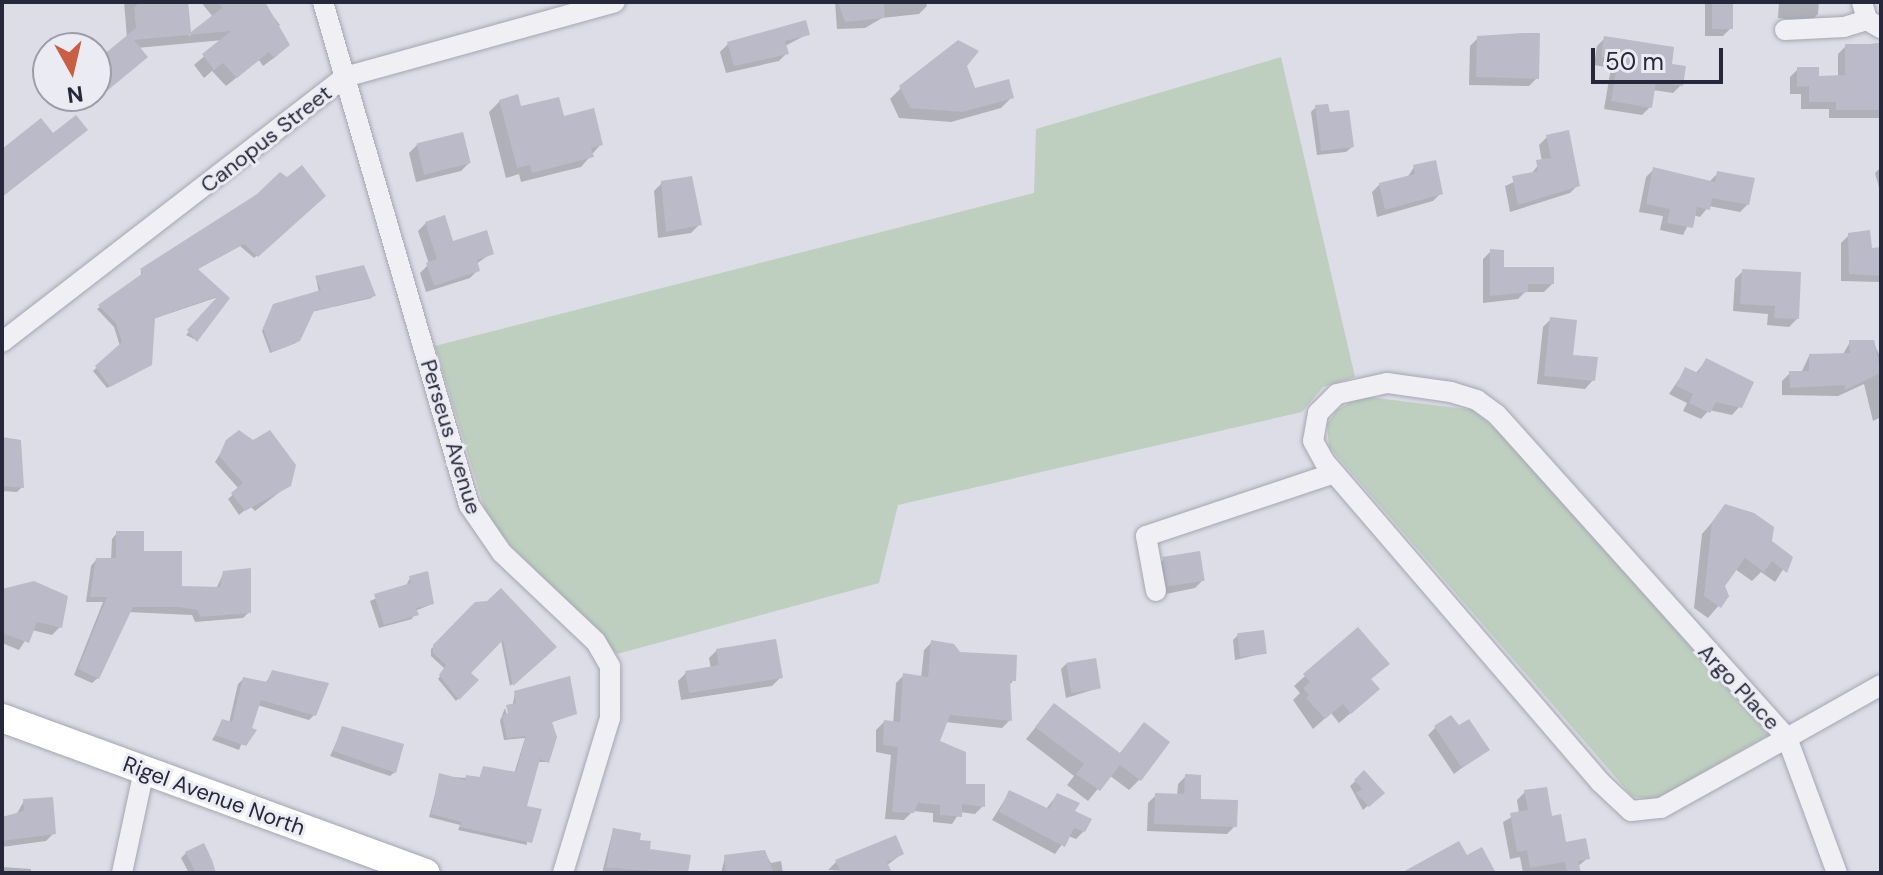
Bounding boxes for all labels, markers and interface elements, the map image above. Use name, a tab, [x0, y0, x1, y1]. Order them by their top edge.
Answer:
north arrow	[32, 32, 112, 112]
scale bar	[1595, 32, 1727, 82]
text: 50 m	[1605, 46, 1664, 77]
text: N	[65, 79, 85, 110]
street label: Canopus Street	[195, 80, 337, 198]
street label: Perseus Avenue	[415, 356, 487, 518]
street label: Argo Place	[1693, 639, 1785, 735]
street label: Rigel Avenue North	[119, 751, 309, 841]

